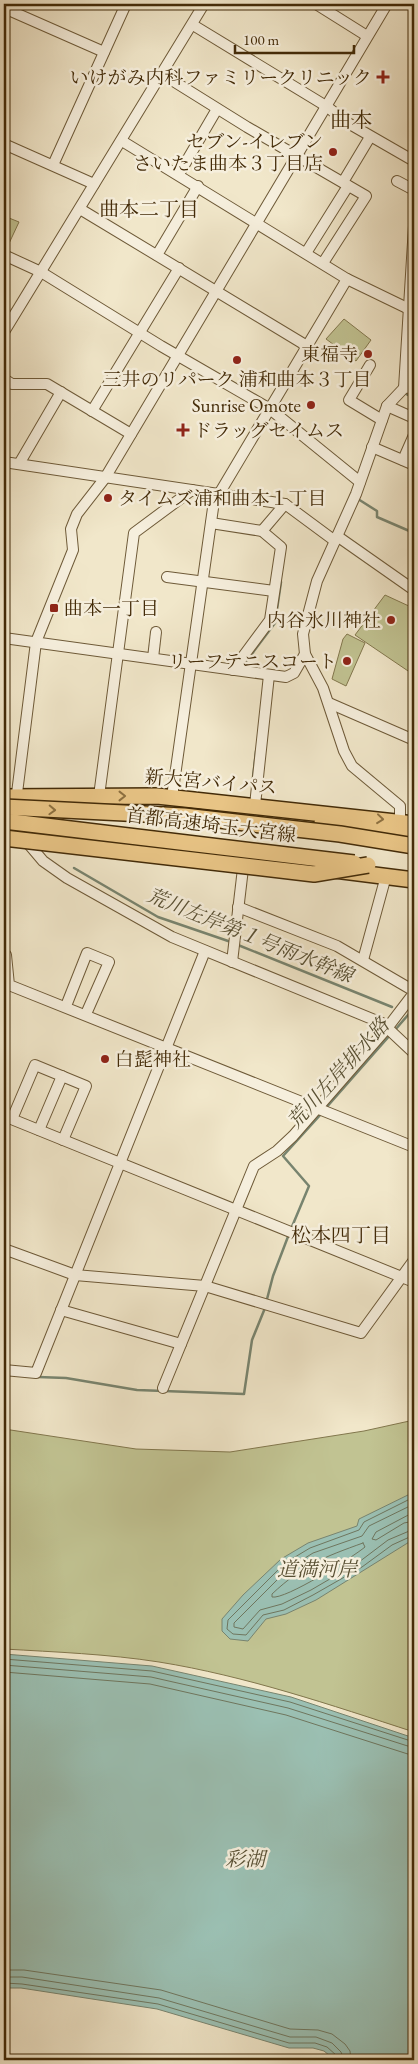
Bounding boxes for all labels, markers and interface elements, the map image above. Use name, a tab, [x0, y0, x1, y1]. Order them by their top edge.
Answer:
scale bar	[235, 22, 354, 54]
text: 100 m	[243, 30, 280, 49]
place label: いけがみ内科ファミリークリニック	[70, 65, 372, 90]
marker: いけがみ内科ファミリークリニック	[376, 70, 390, 84]
district label: 曲本	[330, 106, 372, 133]
place label: セブン-イレブン さいたま曲本３丁目店	[133, 129, 323, 176]
marker: セブン-イレブン さいたま曲本３丁目店	[327, 146, 339, 158]
district label: 曲本二丁目	[99, 196, 199, 222]
place label: 東福寺	[301, 342, 358, 367]
marker: 東福寺	[362, 348, 374, 360]
marker: 三井のリパーク 浦和曲本３丁目	[231, 354, 243, 366]
place label: 三井のリパーク 浦和曲本３丁目	[102, 367, 372, 392]
place label: Sunrise Omote	[192, 393, 301, 418]
marker: Sunrise Omote	[305, 399, 317, 411]
place label: ドラッグセイムス	[193, 418, 344, 443]
marker: ドラッグセイムス	[177, 424, 189, 436]
place label: タイムズ浦和曲本１丁目	[118, 486, 327, 511]
marker: タイムズ浦和曲本１丁目	[102, 492, 114, 504]
place label: 曲本一丁目	[64, 596, 159, 621]
marker: 曲本一丁目	[48, 602, 60, 614]
place label: 内谷氷川神社	[267, 608, 381, 633]
marker: 内谷氷川神社	[385, 614, 397, 626]
place label: リーフテニスコート	[168, 649, 337, 674]
marker: リーフテニスコート	[341, 655, 353, 667]
street label: 新大宮バイパス	[144, 764, 278, 800]
one-way arrow	[119, 791, 127, 801]
street label: 首都高速埼玉大宮線	[125, 802, 297, 848]
one-way arrow	[49, 804, 57, 815]
one-way arrow	[376, 813, 384, 824]
water label: 荒川左岸第１号雨水幹線	[143, 882, 360, 989]
water label: 荒川左岸排水路	[281, 1011, 396, 1134]
place label: 白髭神社	[115, 1047, 191, 1072]
marker: 白髭神社	[99, 1053, 111, 1065]
district label: 松本四丁目	[291, 1222, 391, 1248]
water label: 道満河岸	[277, 1556, 359, 1582]
water label: 彩湖	[225, 1846, 268, 1872]

